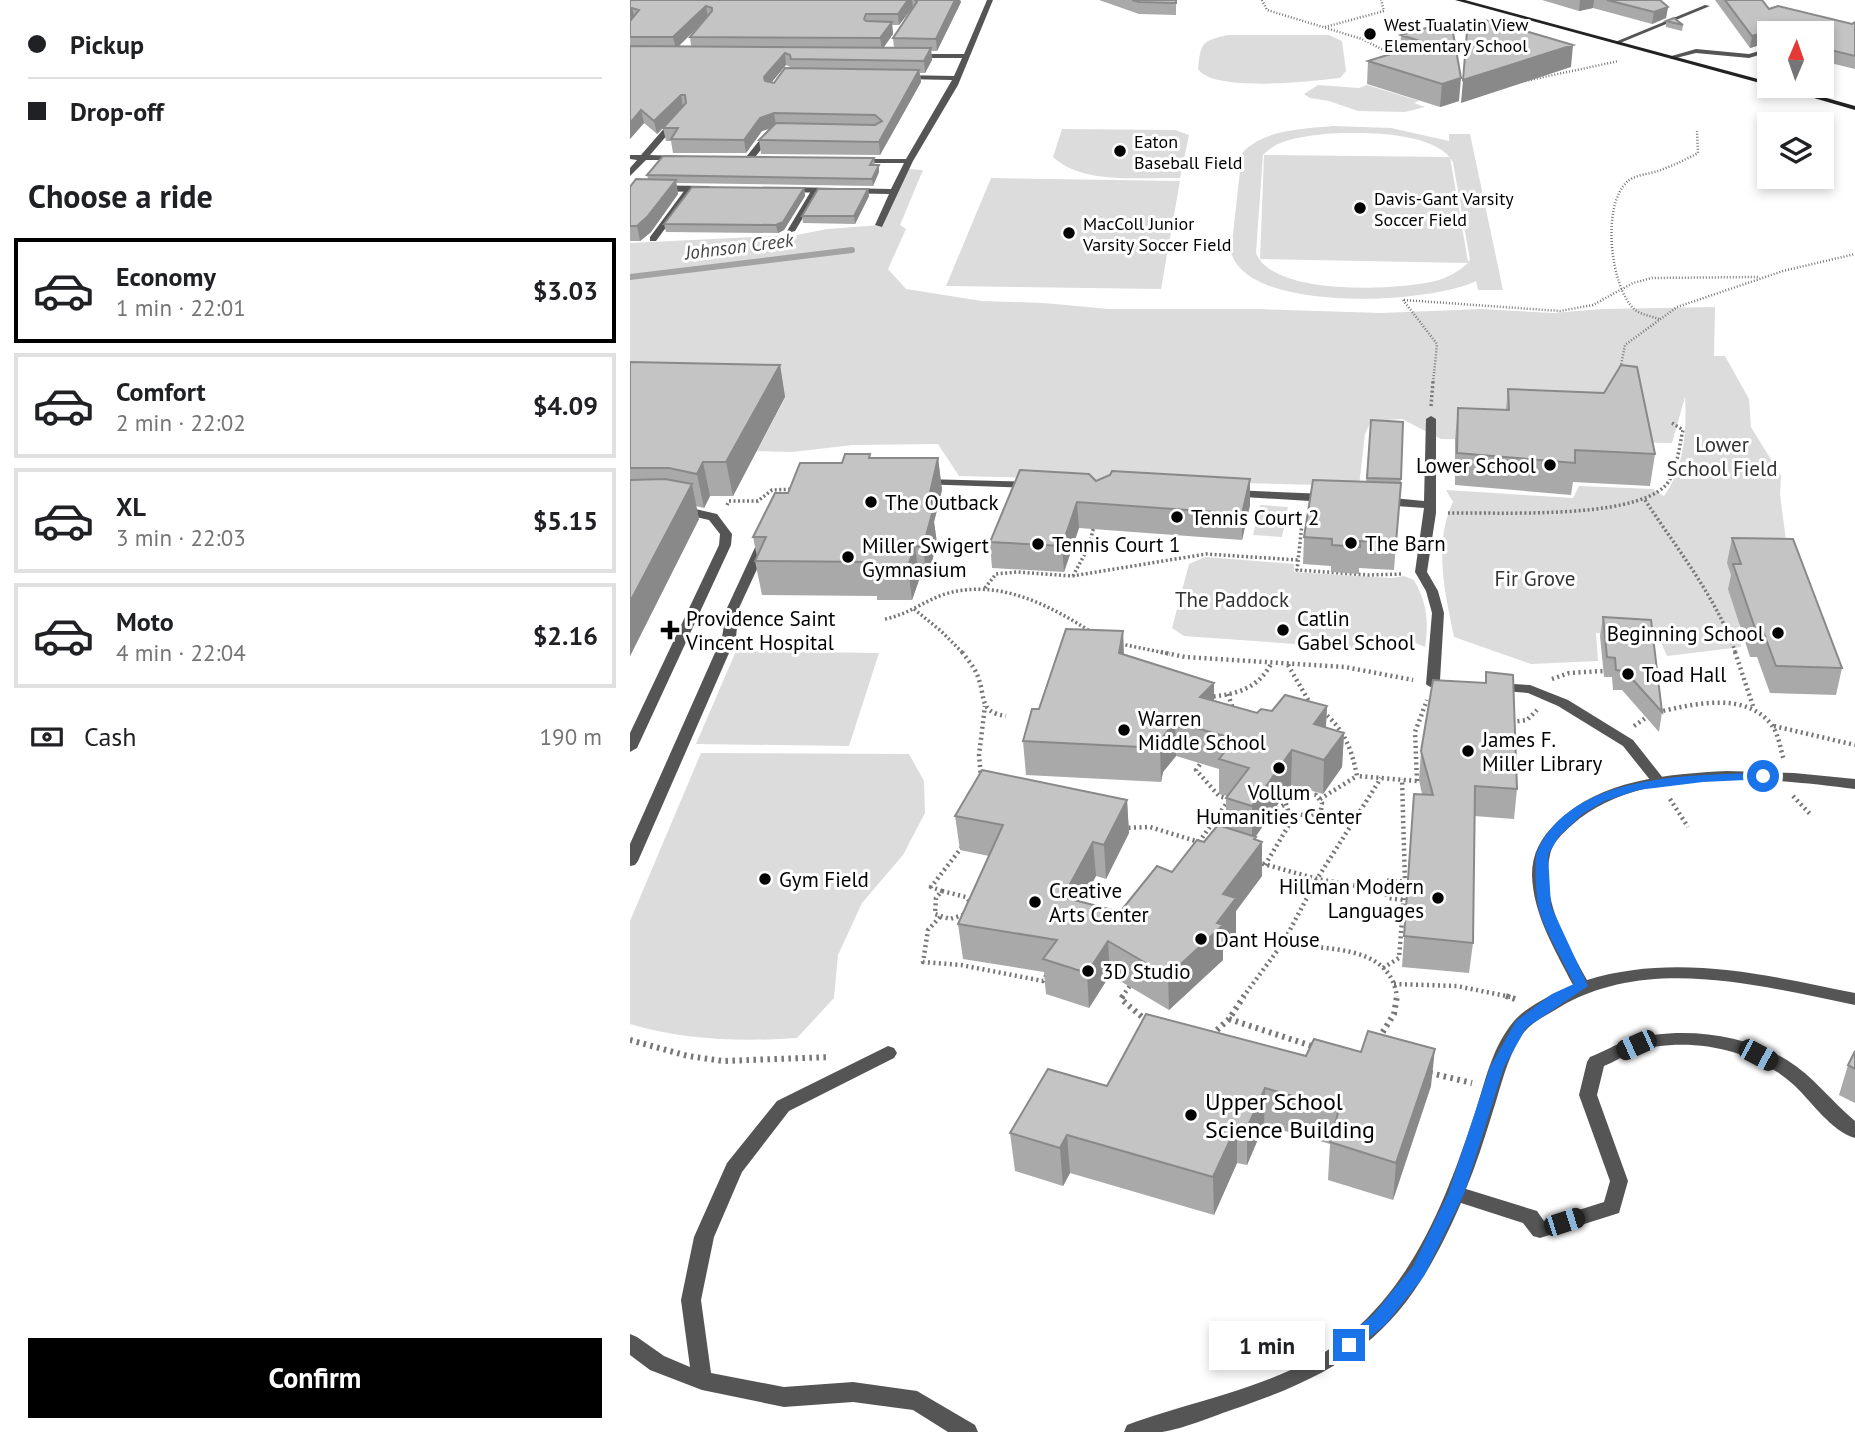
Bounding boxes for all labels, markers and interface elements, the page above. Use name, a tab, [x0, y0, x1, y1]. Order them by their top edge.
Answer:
place label: West Tualatin View Elementary School	[1384, 13, 1529, 57]
north arrow	[1757, 21, 1834, 98]
map controls	[1757, 21, 1834, 189]
marker: West Tualatin View Elementary School	[1362, 26, 1378, 42]
text: Pickup	[70, 28, 144, 61]
text: Drop-off	[70, 95, 164, 128]
button: layers	[1757, 112, 1834, 189]
place label: Eaton Baseball Field	[1134, 130, 1242, 174]
marker: Eaton Baseball Field	[1112, 143, 1128, 159]
text: Choose a ride	[28, 175, 213, 217]
place label: Davis-Gant Varsity Soccer Field	[1374, 187, 1514, 231]
marker: Davis-Gant Varsity Soccer Field	[1352, 200, 1368, 216]
place label: MacColl Junior Varsity Soccer Field	[1082, 212, 1231, 256]
marker: MacColl Junior Varsity Soccer Field	[1061, 225, 1077, 241]
water label: Johnson Creek	[682, 227, 796, 265]
icon: car	[32, 259, 95, 322]
text: Economy	[116, 260, 216, 293]
text: $3.03	[533, 274, 598, 307]
text: 1 min · 22:01	[116, 293, 246, 322]
icon: car	[32, 374, 95, 437]
text: Comfort	[116, 375, 206, 408]
text: $4.09	[533, 389, 598, 422]
text: 2 min · 22:02	[116, 408, 246, 437]
park label: Lower School Field	[1667, 431, 1777, 482]
place label: Lower School	[1416, 452, 1536, 479]
marker: Lower School	[1542, 457, 1558, 473]
icon: car	[32, 489, 95, 552]
place label: The Outback	[885, 489, 999, 516]
text: XL	[116, 490, 146, 523]
marker: The Outback	[863, 494, 879, 510]
text: $5.15	[533, 504, 598, 537]
place label: Tennis Court 2	[1191, 504, 1319, 531]
marker: Tennis Court 2	[1169, 509, 1185, 525]
text: 3 min · 22:03	[116, 523, 246, 552]
place label: The Barn	[1365, 530, 1446, 557]
place label: Tennis Court 1	[1052, 531, 1180, 558]
place label: Miller Swigert Gymnasium	[862, 532, 989, 583]
marker: The Barn	[1343, 535, 1359, 551]
marker: Tennis Court 1	[1030, 536, 1046, 552]
marker: Miller Swigert Gymnasium	[840, 549, 856, 565]
park label: Fir Grove	[1495, 565, 1575, 592]
park label: The Paddock	[1175, 586, 1289, 613]
icon: car	[32, 604, 95, 667]
text: Moto	[116, 605, 174, 638]
place label: Providence Saint Vincent Hospital	[685, 605, 835, 656]
place label: Catlin Gabel School	[1297, 605, 1415, 656]
text: $2.16	[533, 619, 598, 652]
marker: Providence Saint Vincent Hospital	[660, 620, 680, 640]
place label: Beginning School	[1607, 620, 1764, 647]
marker: Catlin Gabel School	[1275, 622, 1291, 638]
marker: Beginning School	[1770, 625, 1786, 641]
text: 4 min · 22:04	[116, 638, 246, 667]
place label: Toad Hall	[1642, 661, 1726, 688]
marker: Toad Hall	[1620, 666, 1636, 682]
place label: Warren Middle School	[1138, 705, 1266, 756]
icon: cash	[28, 718, 66, 756]
text: Cash	[84, 720, 136, 753]
text: 190 m	[540, 722, 602, 751]
marker: Warren Middle School	[1116, 722, 1132, 738]
place label: James F. Miller Library	[1481, 726, 1602, 777]
marker: James F. Miller Library	[1460, 743, 1476, 759]
marker: Vollum Humanities Center	[1271, 760, 1287, 776]
route start	[1747, 760, 1779, 792]
place label: Vollum Humanities Center	[1196, 779, 1362, 830]
place label: Gym Field	[779, 866, 869, 893]
marker: Gym Field	[757, 871, 773, 887]
place label: Hillman Modern Languages	[1279, 873, 1424, 924]
place label: Creative Arts Center	[1049, 877, 1149, 928]
marker: Hillman Modern Languages	[1430, 890, 1446, 906]
marker: Creative Arts Center	[1027, 894, 1043, 910]
place label: Dant House	[1215, 926, 1320, 953]
marker: Dant House	[1193, 931, 1209, 947]
place label: 3D Studio	[1102, 958, 1191, 985]
marker: 3D Studio	[1080, 963, 1096, 979]
car	[1613, 1027, 1660, 1063]
car	[1735, 1036, 1782, 1074]
place label: Upper School Science Building	[1205, 1086, 1375, 1145]
marker: Upper School Science Building	[1183, 1107, 1199, 1123]
car	[1541, 1206, 1588, 1238]
callout: 1 min	[1209, 1320, 1324, 1370]
route end	[1333, 1329, 1365, 1361]
text: 1 min	[1239, 1331, 1295, 1360]
button: Confirm	[28, 1338, 602, 1418]

